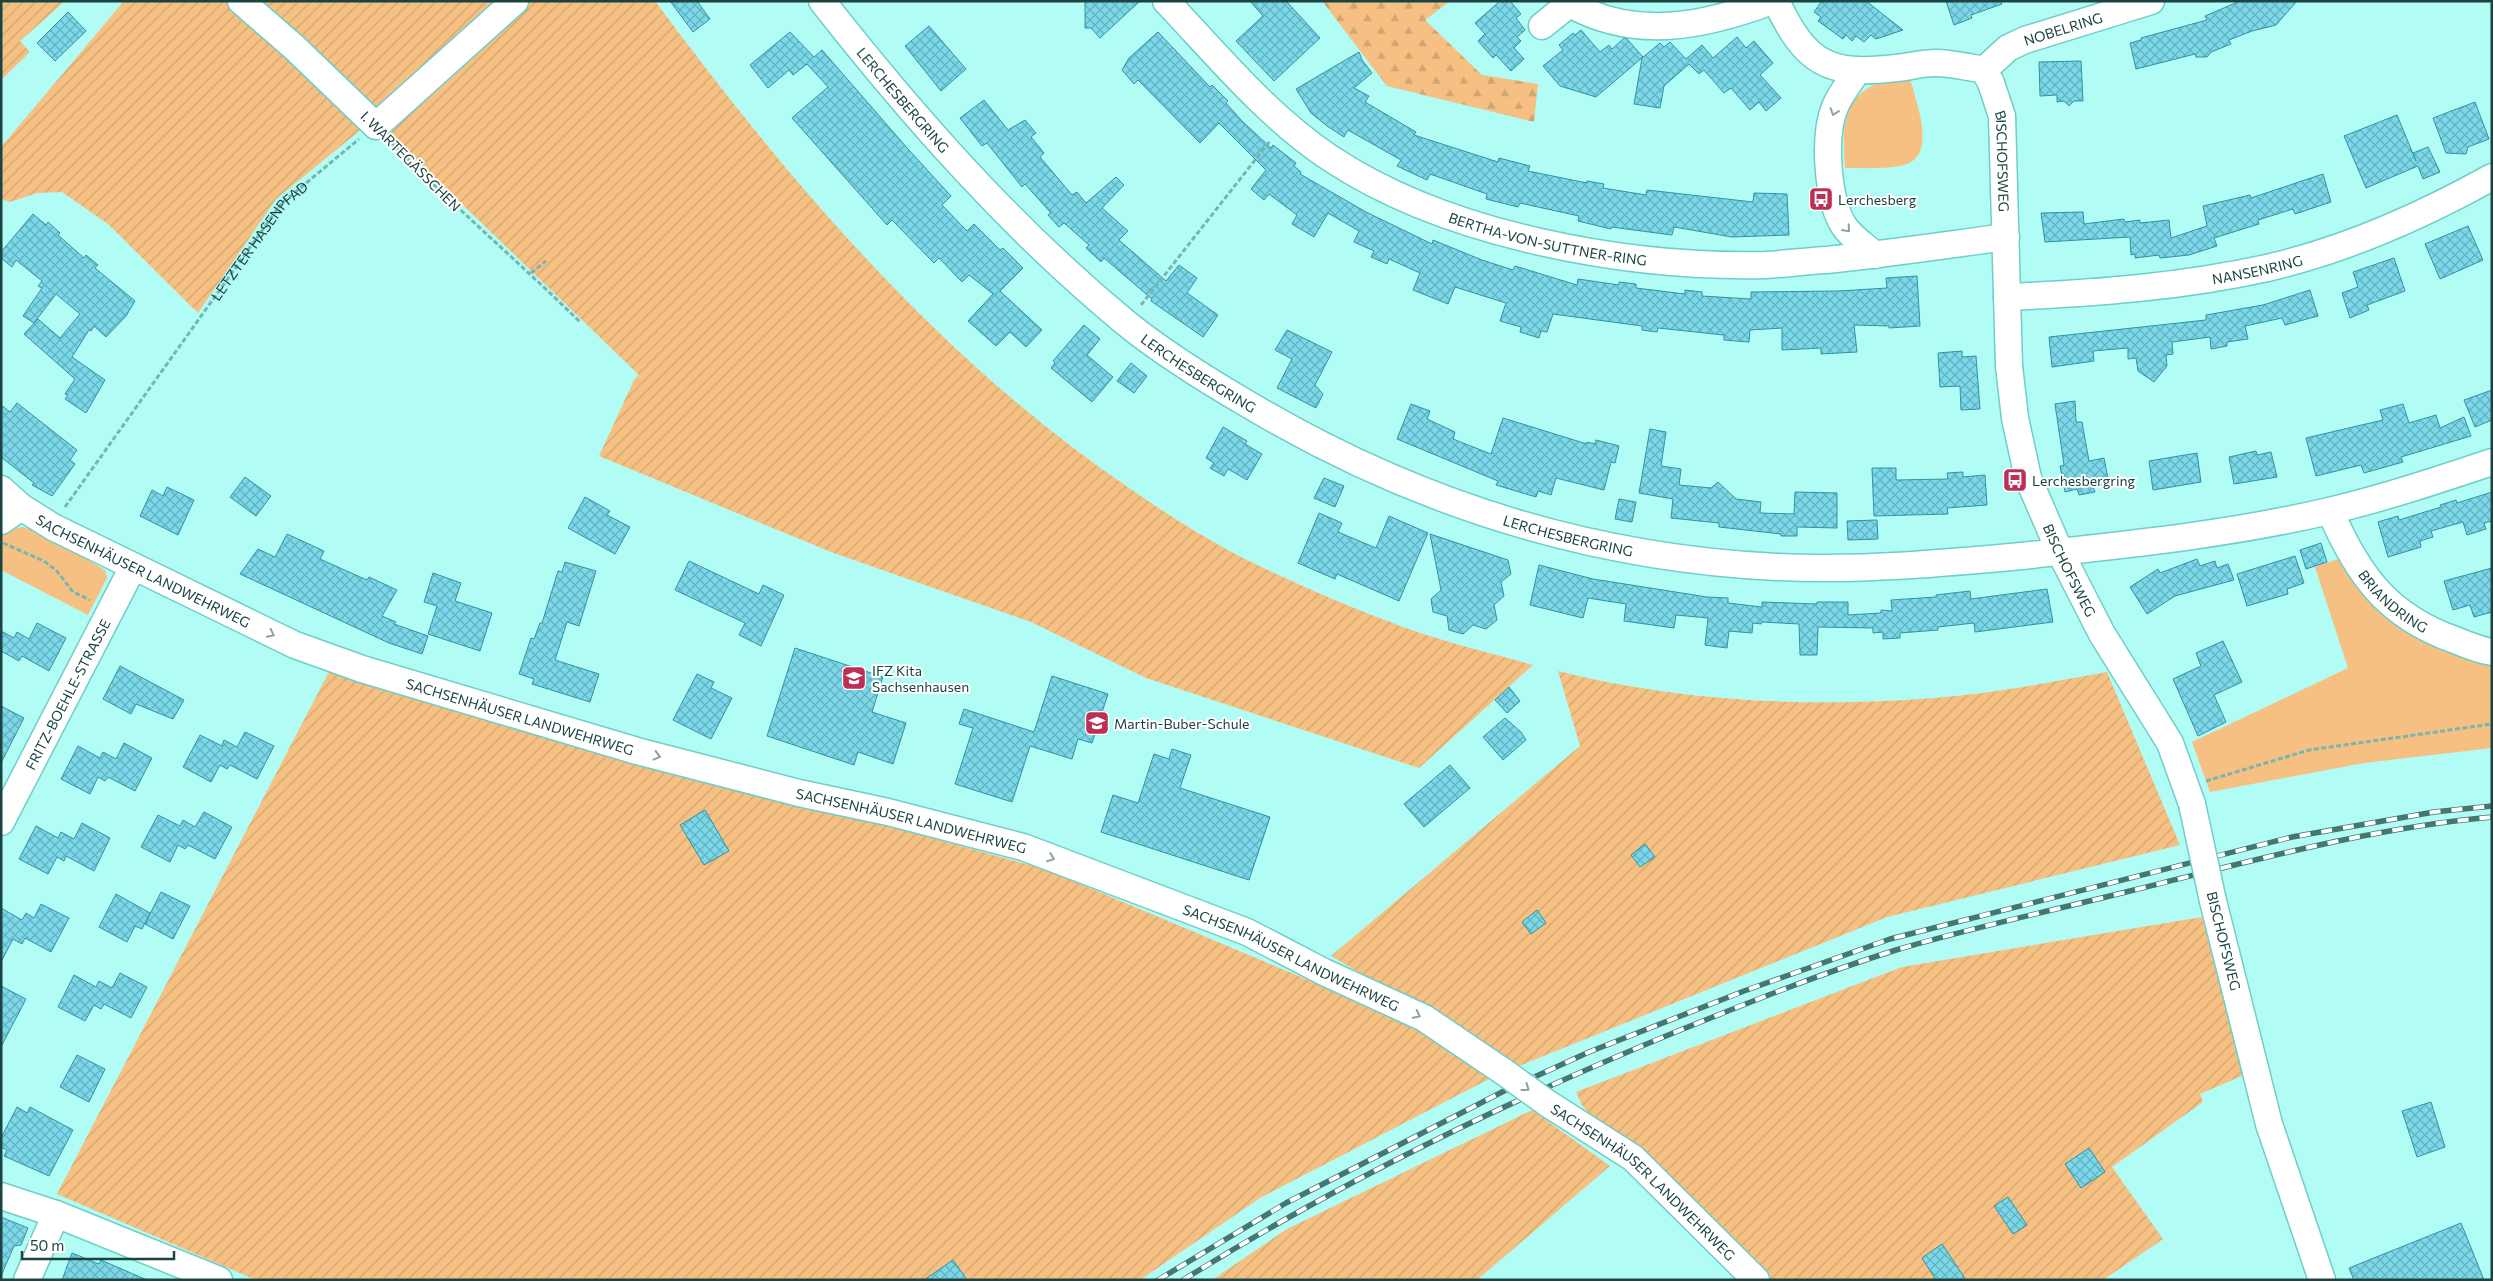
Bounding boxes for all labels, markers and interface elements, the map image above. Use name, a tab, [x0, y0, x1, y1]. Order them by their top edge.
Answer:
street label: NOBELRING	[2021, 8, 2104, 48]
street label: LERCHESBERGRING	[854, 44, 953, 156]
street label: I. WARTEGÄSSCHEN	[357, 107, 465, 215]
one-way arrow	[1830, 107, 1840, 115]
street label: BISCHOFSWEG	[1992, 108, 2013, 212]
street label: LETZTER HASENPFAD	[207, 177, 311, 303]
bus stop icon: Lerchesberg	[1808, 186, 1834, 212]
place label: Lerchesberg	[1838, 191, 1917, 208]
street label: BERTHA-VON-SUTTNER-RING	[1447, 208, 1648, 268]
one-way arrow	[1842, 224, 1851, 233]
street label: NANSENRING	[2211, 251, 2304, 287]
street label: LERCHESBERGRING	[1138, 330, 1259, 416]
bus stop icon: Lerchesbergring	[2002, 467, 2028, 493]
place label: Lerchesbergring	[2032, 472, 2136, 489]
street label: SACHSENHÄUSER LANDWEHRWEG	[33, 510, 253, 630]
street label: LERCHESBERGRING	[1501, 511, 1635, 559]
street label: BISCHOFSWEG	[2040, 521, 2100, 619]
street label: BRIANDRING	[2355, 566, 2431, 636]
street label: FRITZ-BOEHLE-STRASSE	[21, 616, 113, 772]
one-way arrow	[266, 628, 275, 638]
place label: IFZ Kita Sachsenhausen	[872, 662, 969, 695]
school or university icon: IFZ Kita Sachsenhausen	[841, 665, 867, 691]
street label: SACHSENHÄUSER LANDWEHRWEG	[404, 674, 636, 758]
school or university icon: Martin-Buber-Schule	[1084, 710, 1110, 736]
place label: Martin-Buber-Schule	[1114, 715, 1249, 732]
one-way arrow	[653, 750, 661, 760]
street label: SACHSENHÄUSER LANDWEHRWEG	[795, 784, 1028, 856]
one-way arrow	[1047, 852, 1055, 862]
street label: BISCHOFSWEG	[2203, 890, 2245, 992]
street label: SACHSENHÄUSER LANDWEHRWEG	[1181, 900, 1402, 1014]
one-way arrow	[1412, 1008, 1421, 1019]
one-way arrow	[1520, 1082, 1530, 1091]
street label: SACHSENHÄUSER LANDWEHRWEG	[1548, 1099, 1739, 1263]
scale bar	[22, 1228, 175, 1260]
text: 50 m	[30, 1236, 64, 1254]

